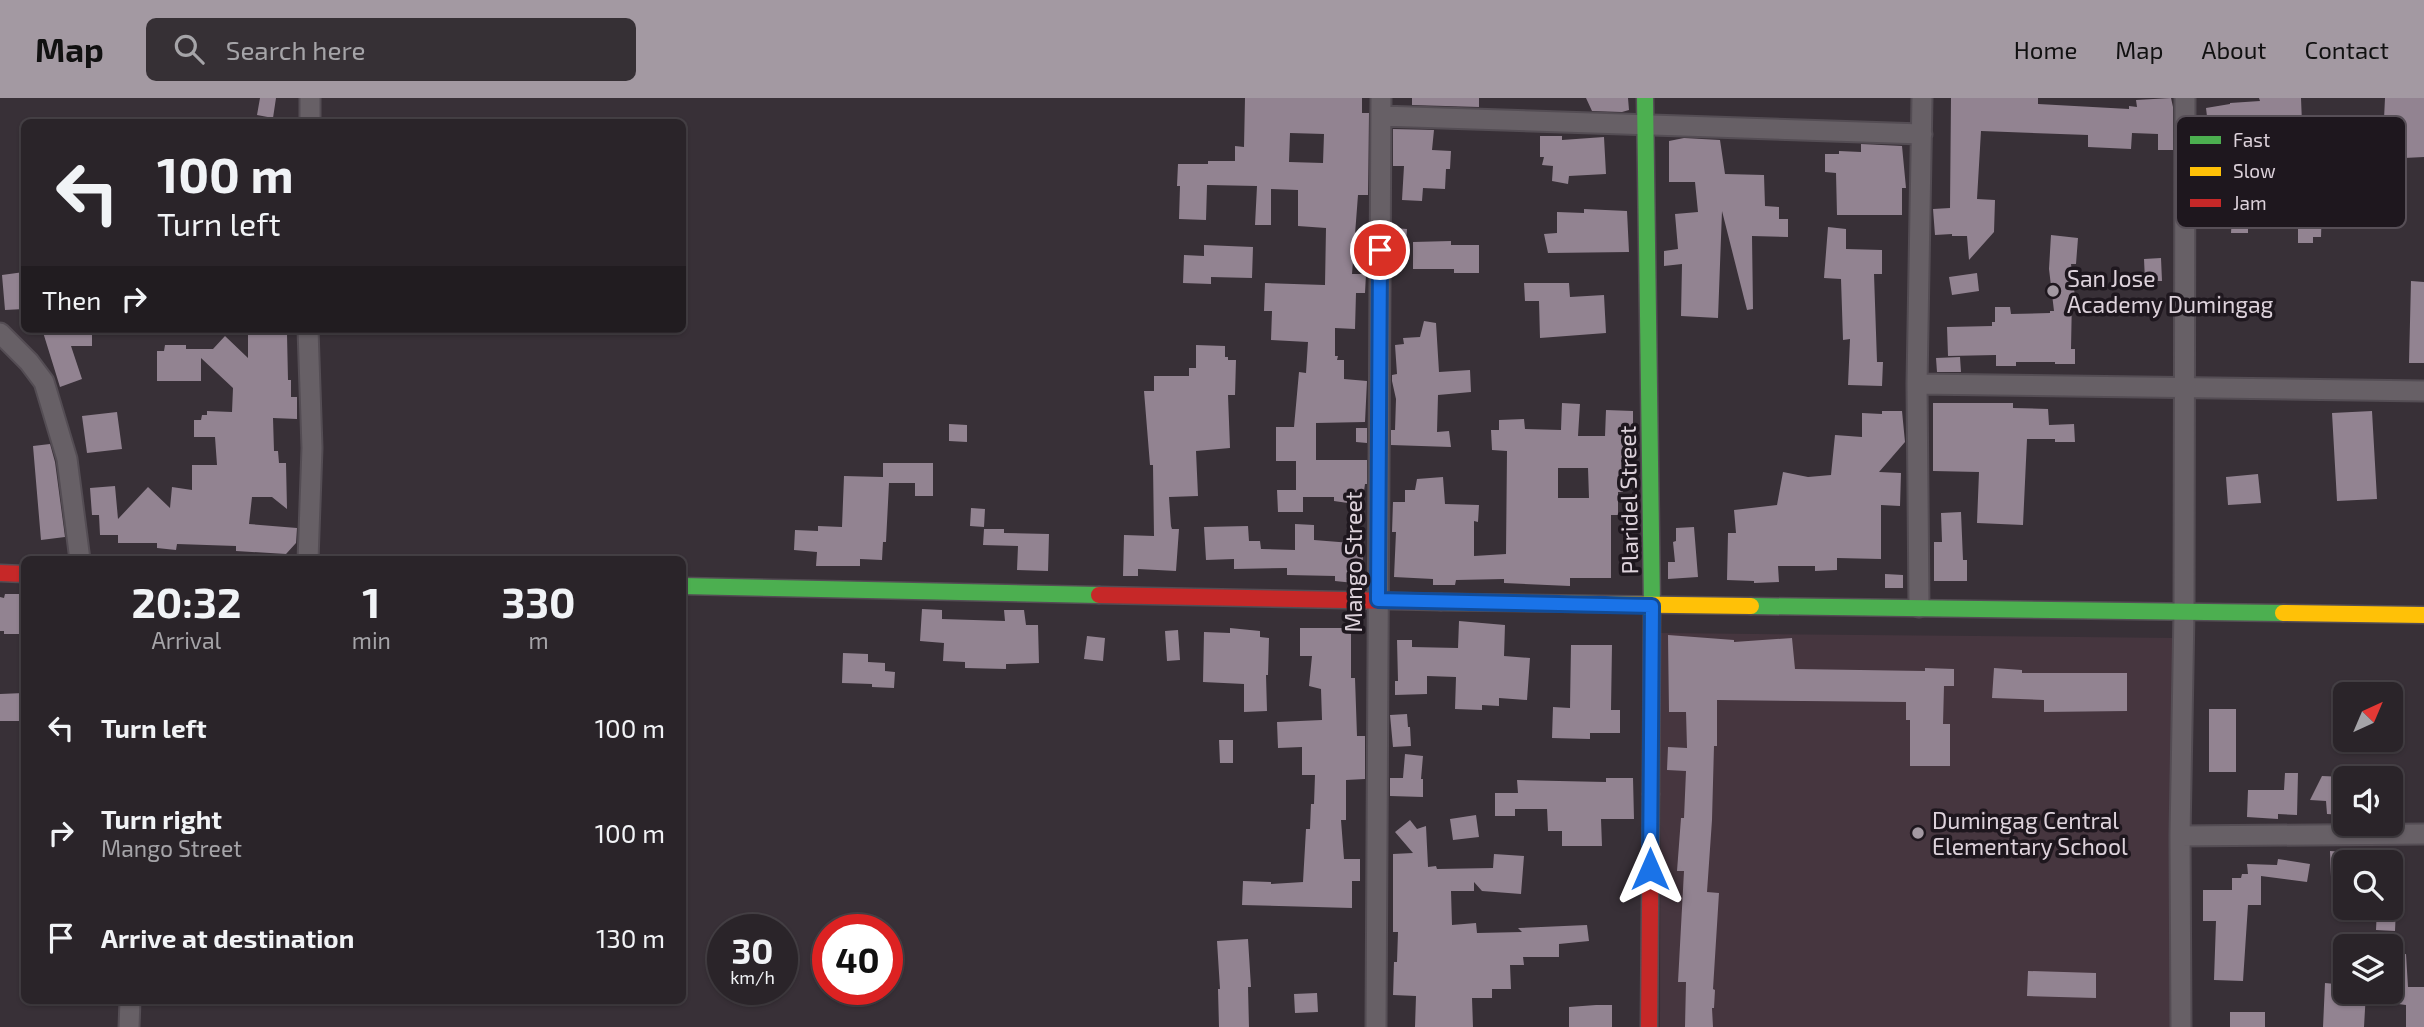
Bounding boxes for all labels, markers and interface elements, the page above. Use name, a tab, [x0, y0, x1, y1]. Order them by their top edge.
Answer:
search box	[146, 18, 636, 81]
text: Map	[35, 29, 104, 69]
icon: search	[170, 30, 208, 68]
text: Search here	[226, 34, 365, 65]
text: Home	[2014, 35, 2077, 64]
text: Map	[2115, 35, 2163, 64]
text: About	[2201, 35, 2267, 64]
text: Contact	[2305, 35, 2389, 64]
legend	[2176, 116, 2406, 228]
text: Fast	[2233, 128, 2270, 151]
text: 100 m	[157, 144, 294, 203]
icon: left	[42, 147, 133, 238]
text: Slow	[2233, 159, 2276, 182]
text: Jam	[2233, 191, 2267, 214]
text: Turn left	[157, 204, 281, 242]
pin	[1350, 220, 1410, 280]
icon: arrive	[1361, 231, 1399, 269]
place label: San Jose Academy Dumingag	[2067, 264, 2274, 318]
icon: right	[115, 280, 153, 318]
marker: San Jose Academy Dumingag	[2045, 283, 2061, 299]
text: Then	[42, 284, 101, 315]
street label: Plaridel Street	[1613, 425, 1643, 575]
street label: Mango Street	[1339, 491, 1367, 633]
text: 20:32	[131, 576, 241, 626]
text: 1	[362, 576, 380, 626]
text: 330	[501, 576, 576, 626]
text: Arrival	[151, 626, 221, 654]
text: min	[352, 626, 391, 654]
text: m	[528, 626, 549, 654]
north arrow	[2333, 682, 2403, 752]
map controls	[2333, 682, 2403, 1004]
icon: left	[42, 709, 80, 747]
text: Turn left	[101, 712, 207, 743]
text: 100 m	[595, 712, 665, 743]
button: sound	[2333, 766, 2403, 836]
text: Turn right	[101, 803, 222, 834]
place label: Dumingag Central Elementary School	[1932, 806, 2128, 860]
icon: right	[42, 814, 80, 852]
text: 100 m	[595, 817, 665, 848]
marker: Dumingag Central Elementary School	[1910, 825, 1926, 841]
position arrow	[1613, 832, 1687, 906]
text: Mango Street	[101, 834, 242, 862]
button: search	[2333, 850, 2403, 920]
speed limit sign: 40	[812, 914, 903, 1005]
icon: arrive	[42, 919, 80, 957]
text: Arrive at destination	[101, 922, 354, 953]
text: 130 m	[596, 922, 665, 953]
text: 30	[732, 929, 773, 971]
button: layers	[2333, 934, 2403, 1004]
text: km/h	[730, 966, 775, 988]

